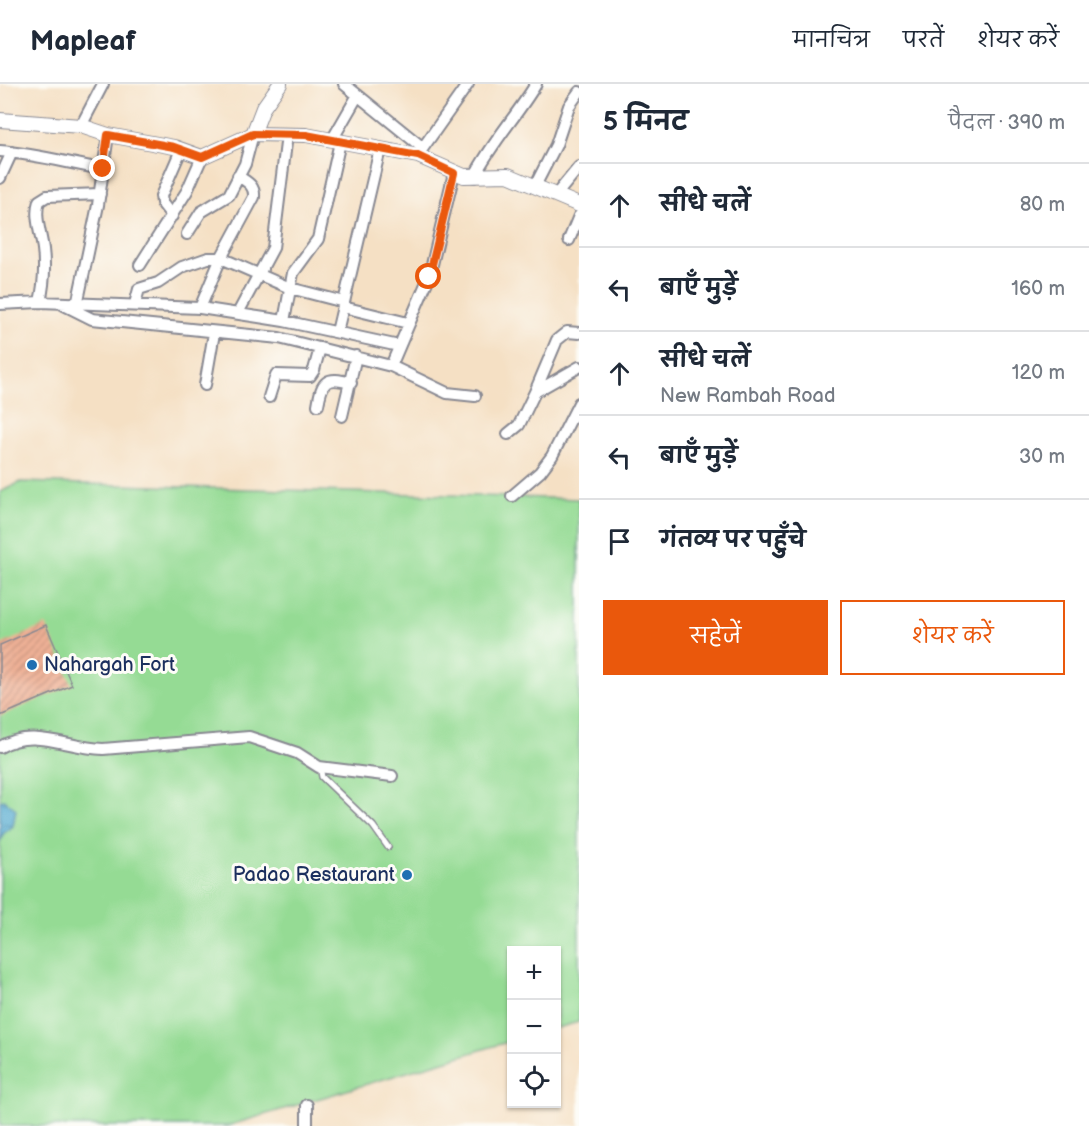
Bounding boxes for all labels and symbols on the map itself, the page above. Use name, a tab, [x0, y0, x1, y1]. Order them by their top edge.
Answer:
route end	[89, 155, 115, 181]
route start	[415, 263, 441, 289]
place label: Nahargah Fort	[44, 653, 175, 677]
marker: Nahargah Fort	[25, 658, 39, 672]
place label: Padao Restaurant	[233, 863, 395, 887]
marker: Padao Restaurant	[400, 868, 414, 882]

